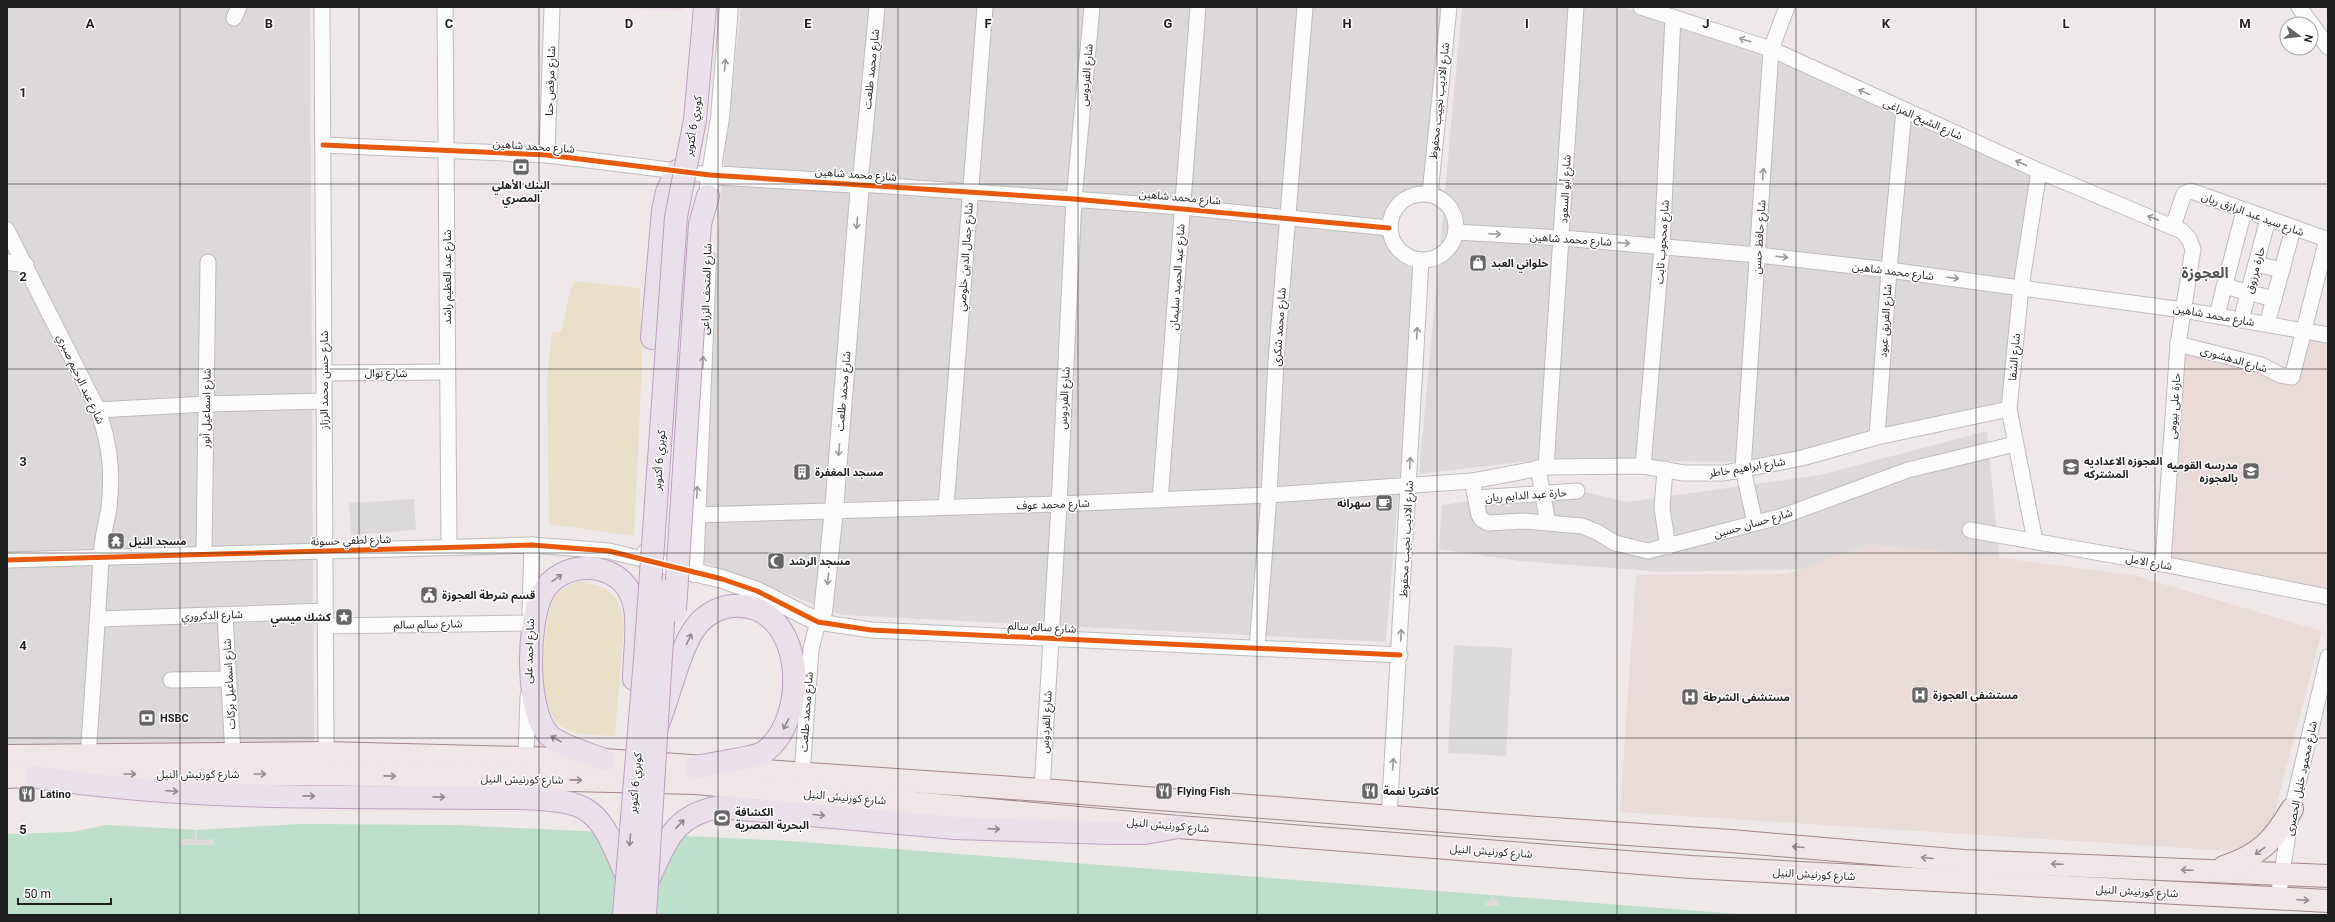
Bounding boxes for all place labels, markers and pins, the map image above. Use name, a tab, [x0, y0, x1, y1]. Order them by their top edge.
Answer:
bank icon: البنك الأهلي المصري	[511, 157, 531, 177]
place label: البنك الأهلي المصري	[492, 179, 550, 208]
shop icon: حلواني العبد	[1468, 253, 1488, 273]
place label: حلواني العبد	[1491, 257, 1548, 273]
place label: العجوزه الاعداديه المشتركه	[2084, 455, 2162, 481]
school or university icon: العجوزه الاعداديه المشتركه	[2061, 457, 2081, 477]
place label: مدرسه القوميه بالعجوزه	[2167, 459, 2238, 485]
school or university icon: مدرسه القوميه بالعجوزه	[2241, 461, 2261, 481]
building icon: مسجد المغفرة	[792, 462, 812, 482]
place label: مسجد المغفرة	[815, 466, 884, 479]
cafe icon: سهرانه	[1374, 493, 1394, 513]
place label: سهرانه	[1337, 497, 1371, 510]
temple icon: مسجد النيل	[106, 531, 126, 551]
place label: مسجد النيل	[129, 535, 187, 548]
mosque icon: مسجد الرشد	[766, 551, 786, 571]
place label: مسجد الرشد	[789, 555, 850, 568]
public building icon: قسم شرطة العجوزة	[419, 585, 439, 605]
place label: قسم شرطة العجوزة	[442, 589, 536, 604]
place icon: كشك ميسي	[334, 607, 354, 627]
place label: كشك ميسي	[270, 611, 332, 627]
hospital icon: مستشفى العجوزة	[1910, 685, 1930, 705]
hospital icon: مستشفى الشرطة	[1680, 687, 1700, 707]
place label: مستشفى العجوزة	[1933, 689, 2018, 702]
place label: مستشفى الشرطة	[1703, 691, 1790, 704]
bank icon: HSBC	[137, 708, 157, 728]
place label: HSBC	[160, 712, 189, 725]
restaurant icon: Flying Fish	[1154, 781, 1174, 801]
restaurant icon: كافتريا نعمة	[1360, 781, 1380, 801]
restaurant icon: Latino	[17, 784, 37, 804]
place label: Flying Fish	[1177, 785, 1230, 798]
place label: كافتريا نعمة	[1383, 785, 1440, 798]
place label: Latino	[40, 788, 71, 801]
place label: الكشافة البحرية المصرية	[735, 806, 809, 832]
sports icon: الكشافة البحرية المصرية	[712, 808, 732, 828]

